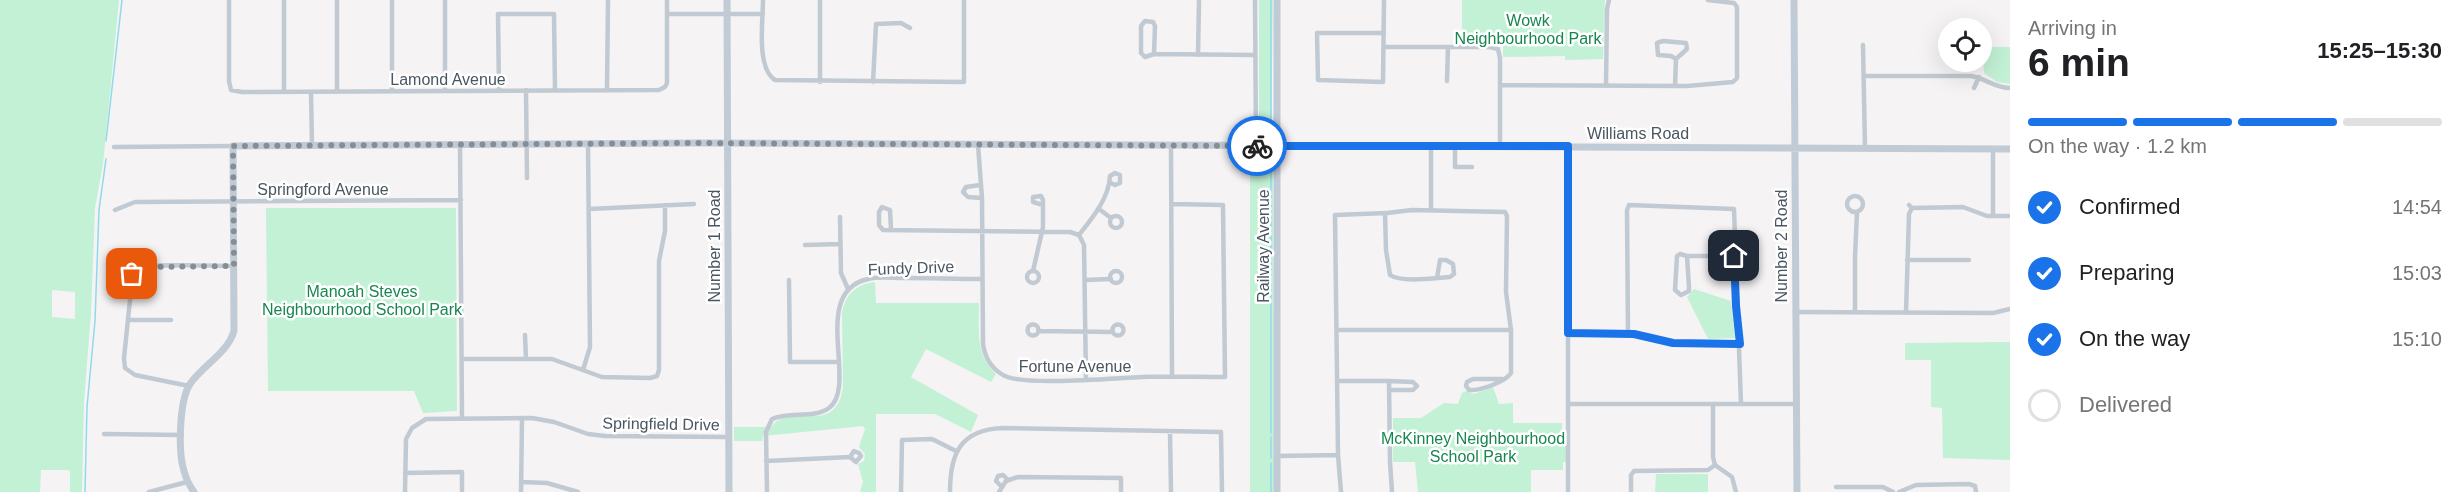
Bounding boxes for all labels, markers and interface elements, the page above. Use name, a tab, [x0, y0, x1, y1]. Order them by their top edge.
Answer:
park label: Wowk Neighbourhood Park	[1455, 12, 1602, 47]
text: Arriving in	[2028, 17, 2117, 39]
map controls	[1938, 18, 1992, 72]
button: locate	[1938, 18, 1992, 72]
text: 15:25–15:30	[2317, 38, 2442, 63]
text: 6 min	[2028, 41, 2130, 84]
street label: Lamond Avenue	[390, 71, 506, 88]
courier	[1227, 116, 1287, 176]
street label: Williams Road	[1587, 125, 1689, 142]
icon: bike	[1241, 130, 1274, 163]
text: On the way · 1.2 km	[2028, 135, 2207, 157]
street label: Springford Avenue	[257, 181, 389, 198]
street label: Railway Avenue	[1255, 189, 1272, 303]
street label: Number 1 Road	[706, 190, 723, 302]
street label: Number 2 Road	[1773, 190, 1790, 302]
icon: check	[2028, 191, 2061, 224]
text: Confirmed	[2079, 194, 2180, 219]
text: 14:54	[2392, 196, 2442, 218]
pin	[1708, 230, 1759, 281]
icon: home	[1717, 239, 1750, 272]
pin	[106, 248, 157, 299]
icon: bag	[115, 257, 148, 290]
icon: check	[2028, 257, 2061, 290]
street label: Fundy Drive	[868, 258, 954, 278]
text: Preparing	[2079, 260, 2174, 285]
text: 15:03	[2392, 262, 2442, 284]
park label: Manoah Steves Neighbourhood School Park	[262, 283, 463, 318]
icon: check	[2028, 323, 2061, 356]
text: On the way	[2079, 326, 2190, 351]
text: 15:10	[2392, 328, 2442, 350]
street label: Fortune Avenue	[1019, 358, 1131, 375]
text: Delivered	[2079, 392, 2172, 417]
street label: Springfield Drive	[602, 414, 720, 434]
park label: McKinney Neighbourhood School Park	[1381, 430, 1565, 465]

